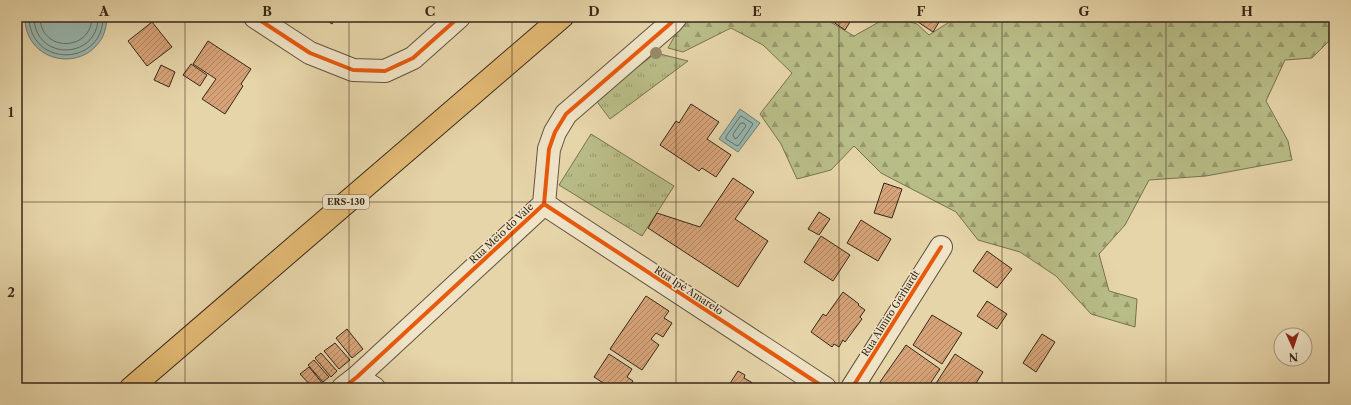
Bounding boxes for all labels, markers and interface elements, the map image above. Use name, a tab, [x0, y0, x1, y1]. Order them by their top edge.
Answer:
text: A	[98, 3, 110, 19]
text: B	[262, 3, 272, 19]
text: C	[425, 3, 435, 19]
text: D	[588, 3, 600, 19]
text: E	[752, 3, 762, 19]
text: F	[917, 3, 926, 19]
text: G	[1078, 3, 1090, 19]
text: H	[1241, 3, 1253, 19]
text: 1	[8, 104, 14, 120]
road number: ERS-130	[323, 195, 369, 209]
street label: Rua Meio do Vale	[466, 200, 537, 267]
street label: Rua Ipê Amarelo	[652, 263, 726, 318]
street label: Rua Almiro Gerhardt	[859, 267, 923, 359]
text: 2	[7, 284, 15, 300]
north arrow	[1273, 327, 1313, 367]
text: N	[1288, 350, 1299, 364]

